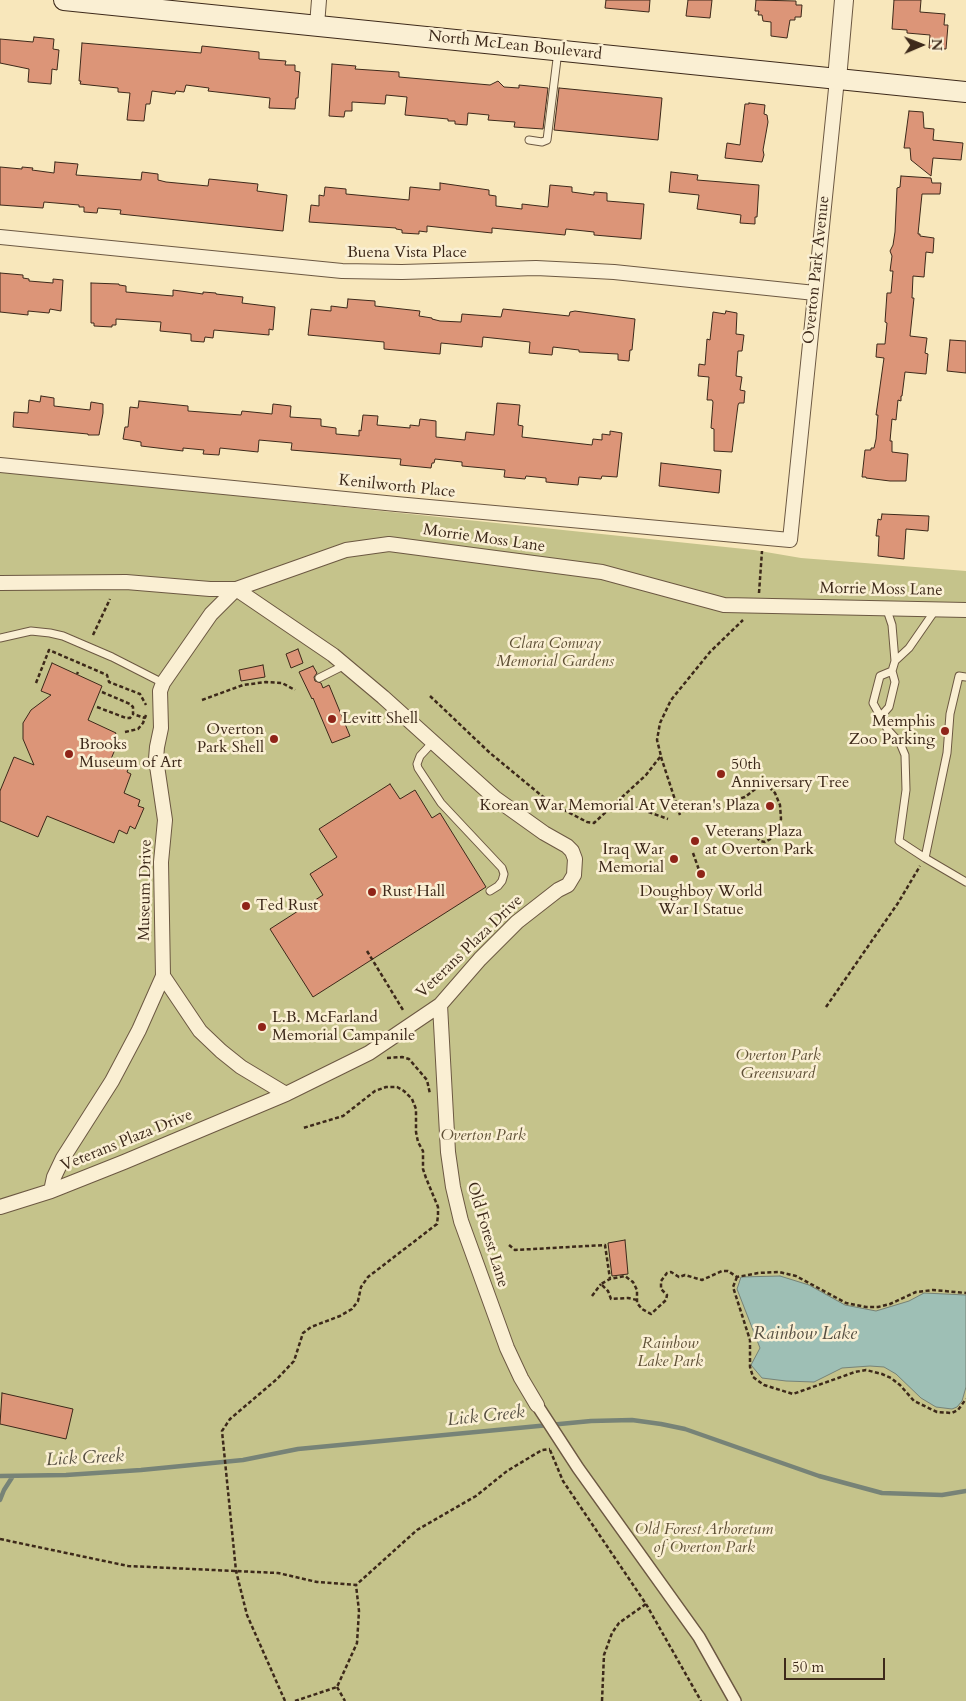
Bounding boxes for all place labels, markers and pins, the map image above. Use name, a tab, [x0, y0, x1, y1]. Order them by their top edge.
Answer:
place label: Levitt Shell	[342, 709, 418, 729]
place label: Memphis Zoo Parking	[849, 712, 935, 750]
marker: Levitt Shell	[326, 713, 338, 725]
place label: Overton Park Shell	[197, 720, 264, 758]
marker: Memphis Zoo Parking	[939, 725, 951, 737]
marker: Overton Park Shell	[268, 733, 280, 745]
place label: Brooks Museum of Art	[79, 735, 182, 773]
marker: Brooks Museum of Art	[63, 748, 75, 760]
place label: 50th Anniversary Tree	[731, 755, 849, 793]
marker: 50th Anniversary Tree	[715, 768, 727, 780]
place label: Korean War Memorial At Veteran's Plaza	[479, 796, 760, 816]
marker: Korean War Memorial At Veteran's Plaza	[764, 800, 776, 812]
place label: Veterans Plaza at Overton Park	[705, 822, 814, 860]
marker: Veterans Plaza at Overton Park	[689, 835, 701, 847]
place label: Iraq War Memorial	[598, 840, 664, 878]
marker: Iraq War Memorial	[668, 853, 680, 865]
marker: Doughboy World War I Statue	[695, 868, 707, 880]
place label: Rust Hall	[382, 882, 445, 902]
place label: Doughboy World War I Statue	[640, 882, 762, 920]
marker: Rust Hall	[366, 886, 378, 898]
place label: Ted Rust	[256, 896, 318, 916]
marker: Ted Rust	[240, 900, 252, 912]
place label: L.B. McFarland Memorial Campanile	[272, 1008, 415, 1046]
marker: L.B. McFarland Memorial Campanile	[256, 1021, 268, 1033]

